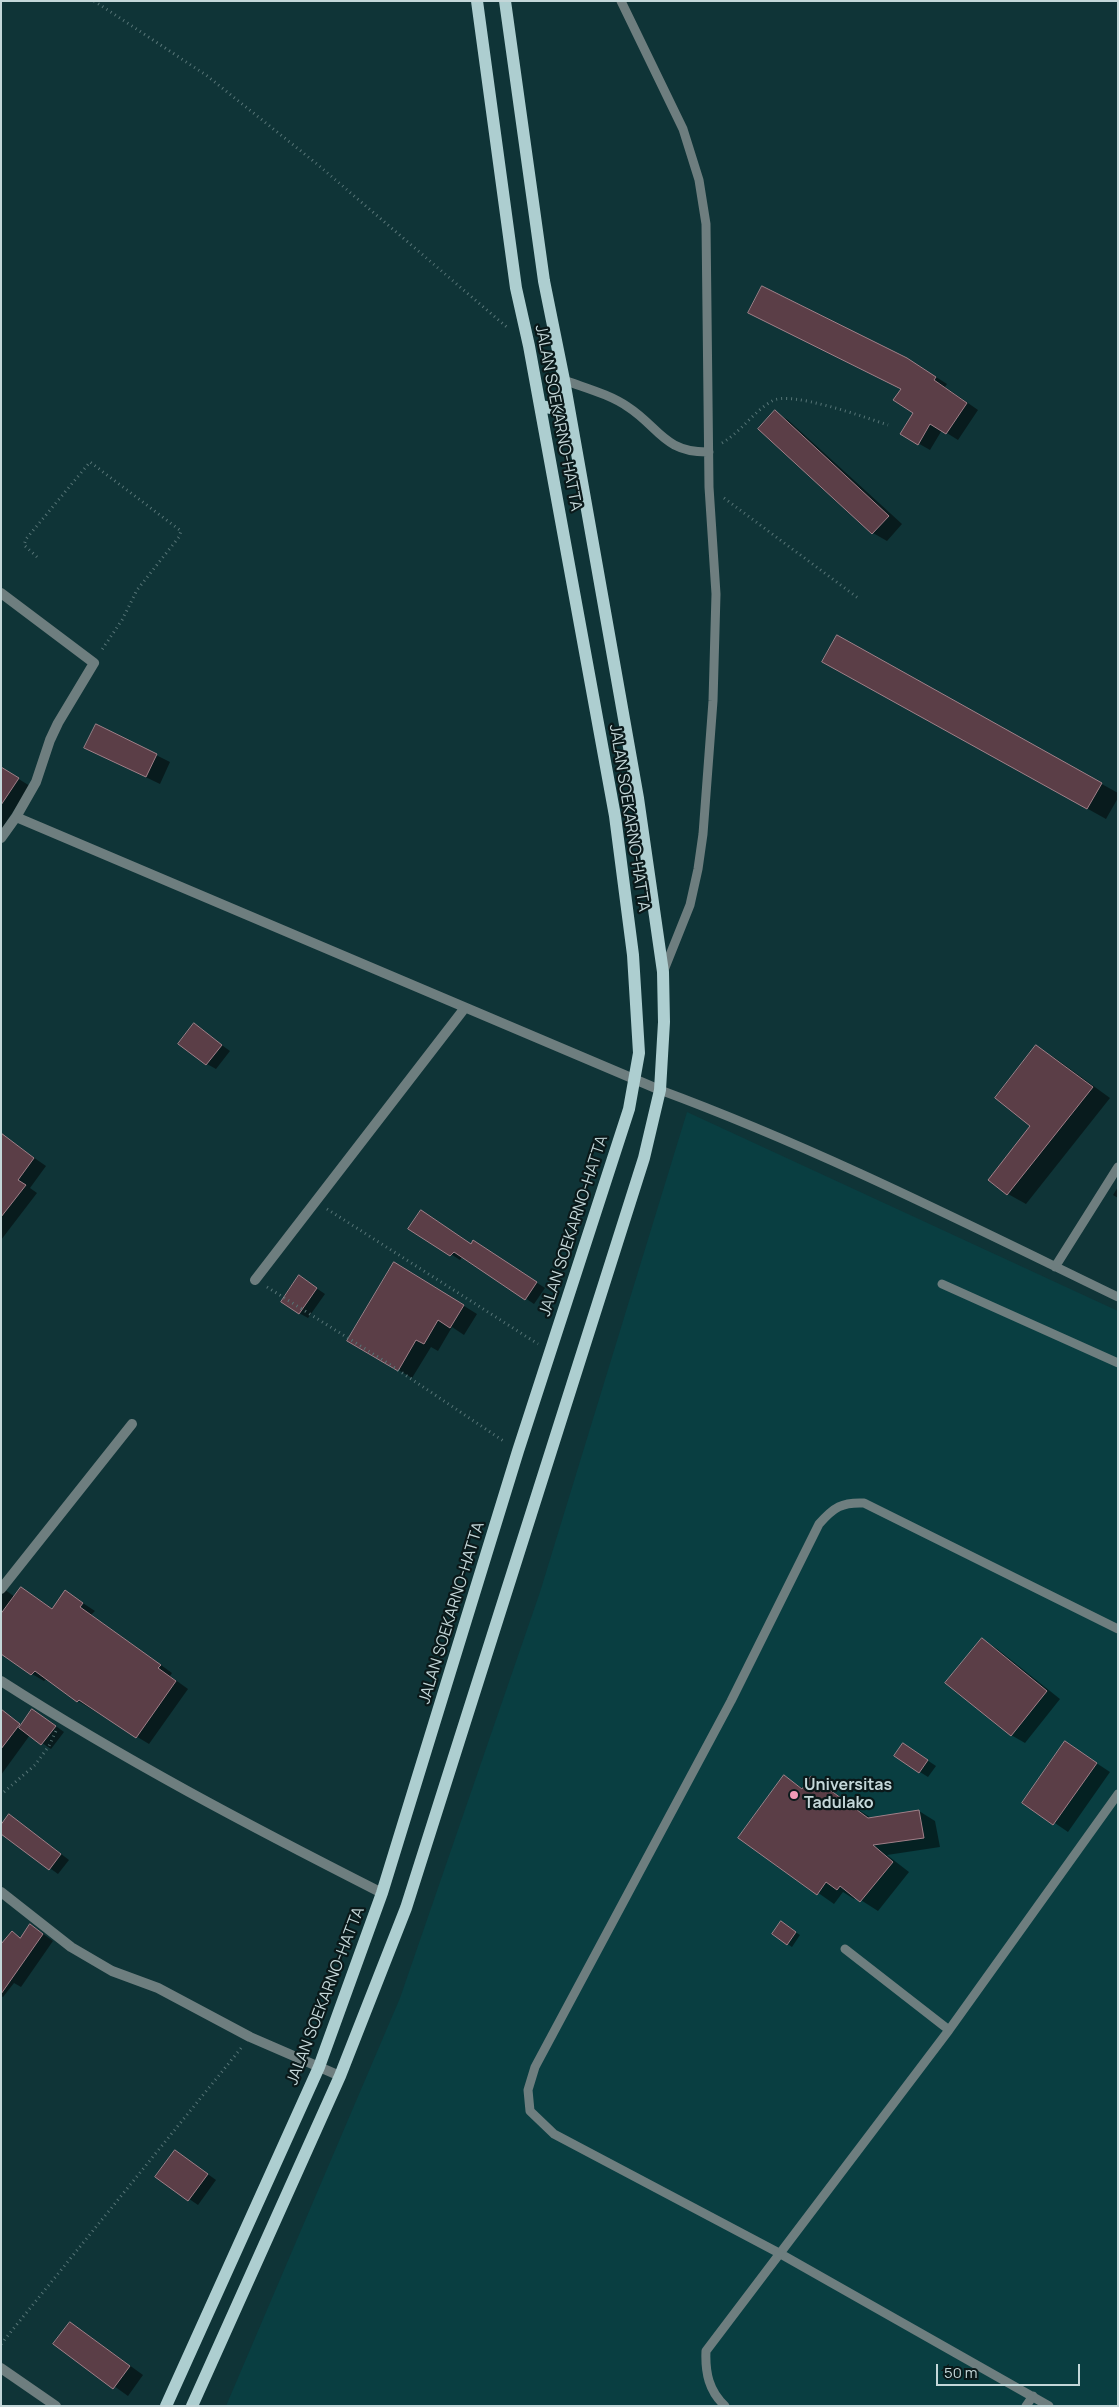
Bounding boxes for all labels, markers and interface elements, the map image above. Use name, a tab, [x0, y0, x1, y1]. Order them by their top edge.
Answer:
street label: JALAN SOEKARNO-HATTA	[531, 323, 585, 513]
street label: JALAN SOEKARNO-HATTA	[605, 723, 653, 913]
street label: JALAN SOEKARNO-HATTA	[536, 1133, 612, 1319]
street label: JALAN SOEKARNO-HATTA	[415, 1520, 489, 1706]
place label: Universitas Tadulako	[804, 1776, 892, 1814]
marker: Universitas Tadulako	[788, 1789, 800, 1801]
street label: JALAN SOEKARNO-HATTA	[283, 1904, 369, 2088]
scale bar	[939, 2354, 1083, 2386]
text: 50 m	[944, 2362, 978, 2383]

